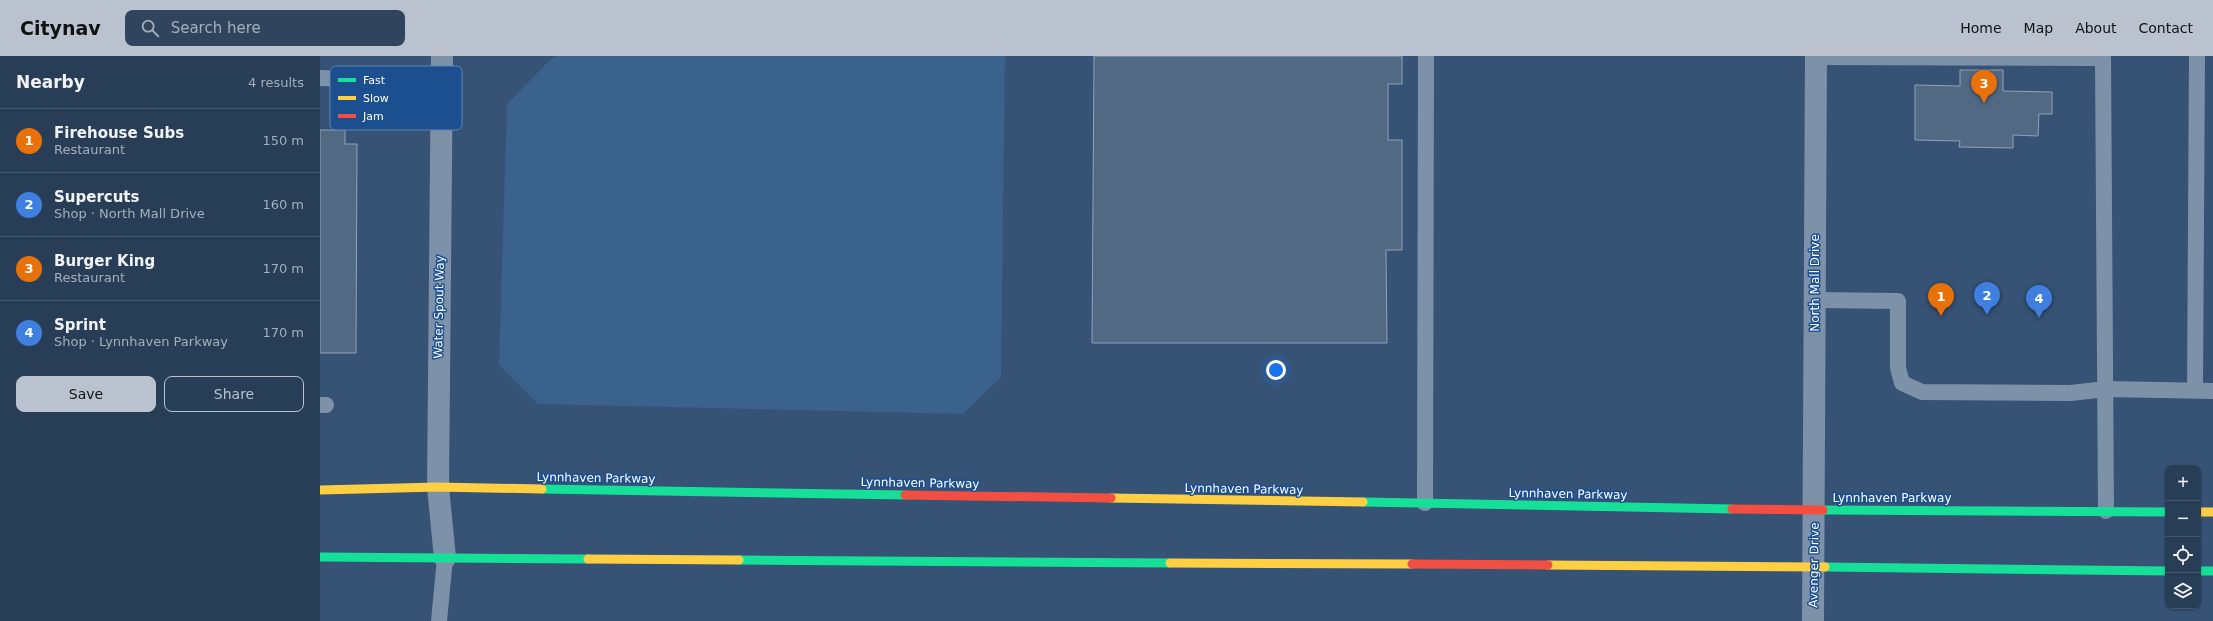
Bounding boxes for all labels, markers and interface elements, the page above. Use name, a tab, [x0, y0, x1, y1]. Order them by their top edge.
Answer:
search box	[125, 10, 405, 46]
text: Citynav	[20, 17, 101, 39]
icon: search	[139, 17, 161, 39]
text: Search here	[171, 19, 261, 37]
text: Home	[1960, 20, 2002, 36]
text: Map	[2024, 20, 2053, 36]
text: About	[2075, 20, 2117, 36]
text: Contact	[2139, 20, 2193, 36]
legend	[330, 66, 462, 130]
pin: 3	[1971, 70, 1997, 103]
text: Nearby	[16, 72, 85, 92]
text: Fast	[363, 74, 386, 87]
text: 4 results	[248, 75, 304, 90]
text: Slow	[363, 92, 389, 105]
text: Jam	[362, 110, 384, 123]
text: Firehouse Subs	[54, 124, 184, 142]
text: 1	[24, 133, 34, 148]
text: 150 m	[262, 133, 304, 148]
text: Restaurant	[54, 142, 125, 157]
text: Supercuts	[54, 188, 139, 206]
text: 2	[24, 197, 34, 212]
text: 160 m	[262, 197, 304, 212]
text: Shop · North Mall Drive	[54, 206, 205, 221]
street label: North Mall Drive	[1808, 234, 1822, 332]
text: Burger King	[54, 252, 155, 270]
street label: Water Spout Way	[431, 255, 447, 359]
text: 3	[24, 261, 34, 276]
text: 170 m	[262, 261, 304, 276]
text: Restaurant	[54, 270, 125, 285]
pin: 2	[1974, 282, 2000, 315]
pin: 1	[1928, 283, 1954, 316]
pin: 4	[2026, 285, 2052, 318]
text: Sprint	[54, 316, 106, 334]
text: 4	[24, 325, 34, 340]
text: 170 m	[262, 325, 304, 340]
text: Shop · Lynnhaven Parkway	[54, 334, 228, 349]
your location	[1266, 360, 1286, 380]
button: Save	[16, 376, 156, 412]
button: Share	[164, 376, 304, 412]
map controls	[2165, 465, 2201, 609]
button: +	[2165, 465, 2201, 501]
street label: Lynnhaven Parkway	[536, 470, 656, 486]
street label: Lynnhaven Parkway	[860, 475, 980, 491]
street label: Lynnhaven Parkway	[1184, 481, 1304, 497]
street label: Lynnhaven Parkway	[1508, 486, 1628, 502]
street label: Lynnhaven Parkway	[1833, 491, 1951, 505]
button: −	[2165, 501, 2201, 537]
street label: Avenger Drive	[1806, 522, 1822, 608]
button: locate	[2165, 537, 2201, 573]
button: layers	[2165, 573, 2201, 609]

